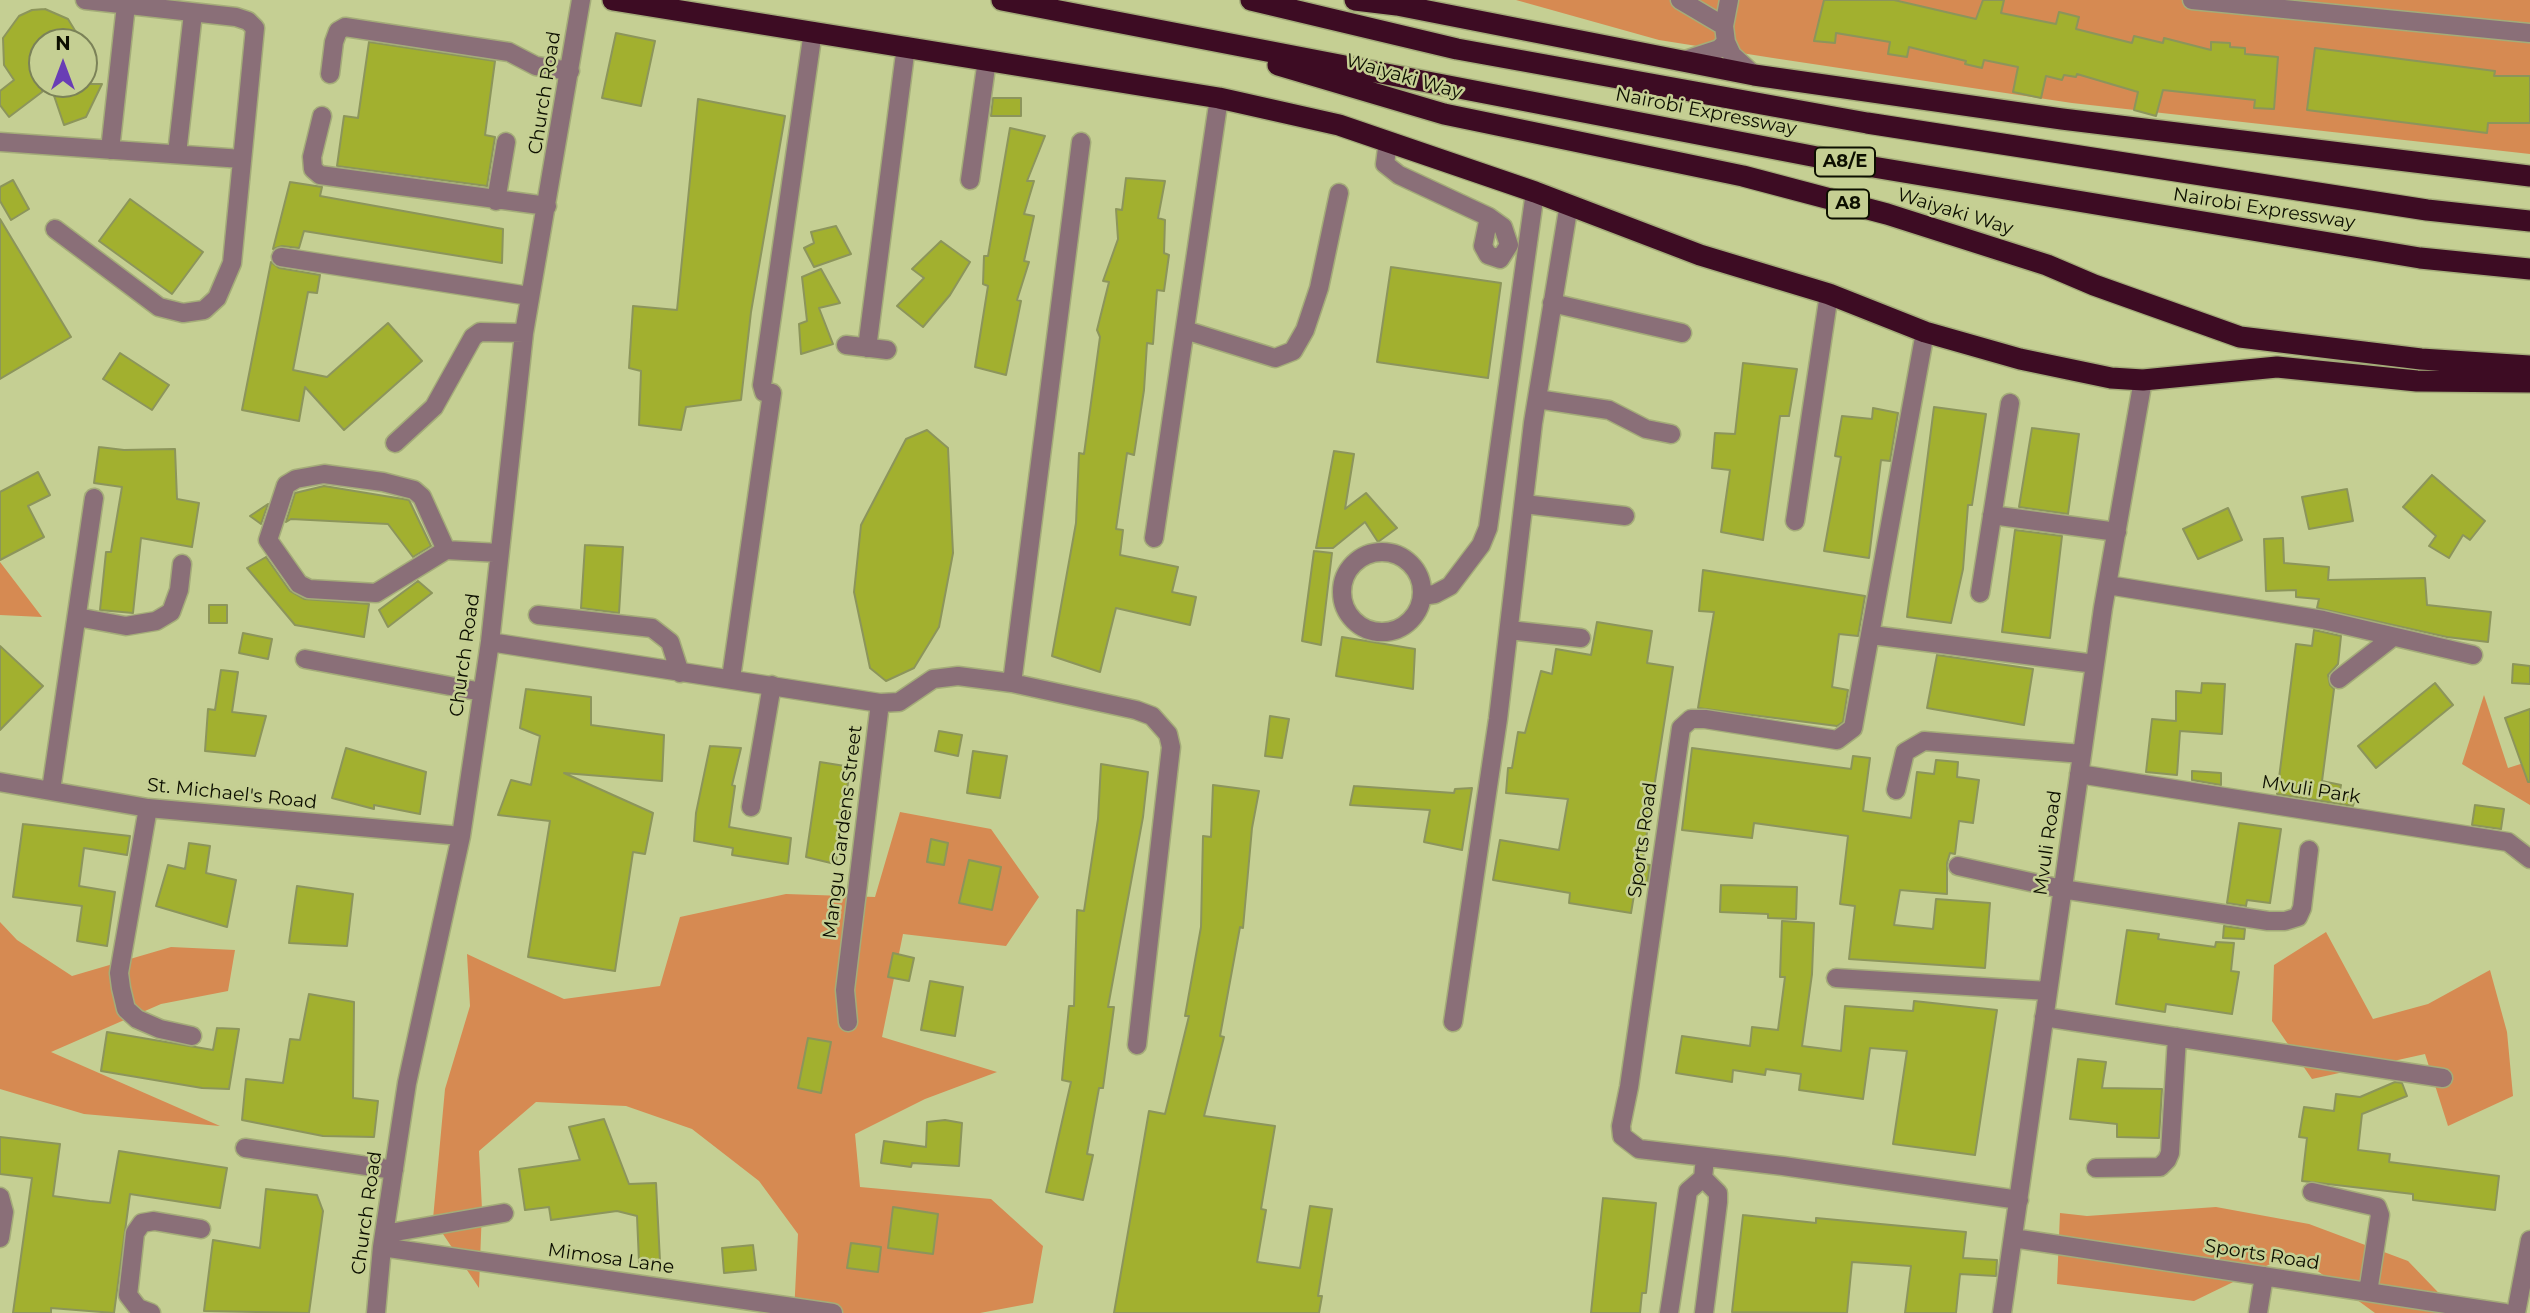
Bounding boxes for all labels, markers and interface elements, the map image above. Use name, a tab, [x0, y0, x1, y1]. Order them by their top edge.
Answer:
north arrow	[28, 28, 98, 98]
street label: Church Road	[524, 30, 566, 156]
text: N	[55, 32, 71, 55]
street label: Waiyaki Way	[1343, 49, 1465, 105]
street label: Nairobi Expressway	[1613, 83, 1799, 141]
road number: A8/E	[1815, 148, 1875, 176]
street label: Nairobi Expressway	[2171, 183, 2357, 235]
street label: Waiyaki Way	[1894, 184, 2016, 240]
road number: A8	[1827, 190, 1869, 218]
street label: Church Road	[445, 592, 485, 718]
street label: Mangu Gardens Street	[819, 724, 867, 940]
street label: Mvuli Park	[2260, 771, 2362, 809]
street label: St. Michael's Road	[146, 774, 318, 814]
street label: Sports Road	[1624, 781, 1662, 899]
street label: Mvuli Road	[2029, 789, 2067, 897]
street label: Church Road	[347, 1150, 387, 1276]
street label: Sports Road	[2203, 1235, 2321, 1275]
street label: Mimosa Lane	[546, 1239, 676, 1279]

